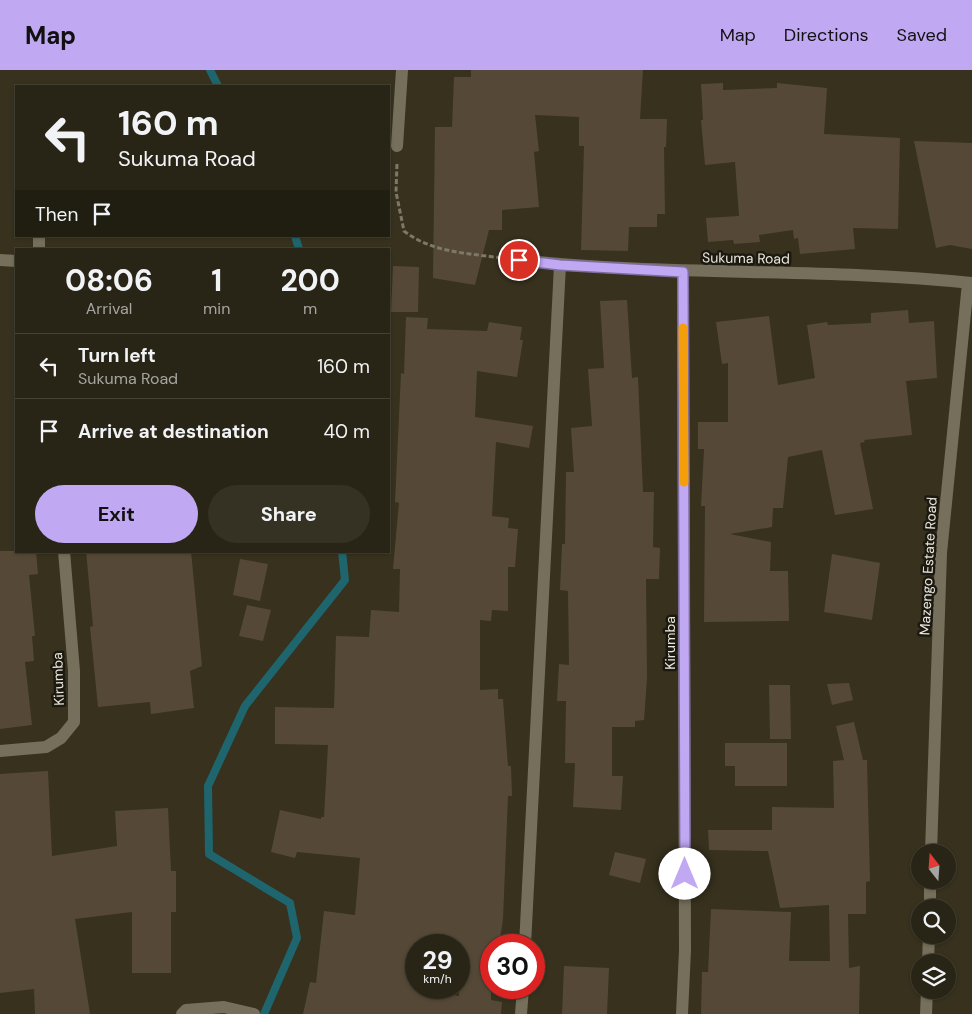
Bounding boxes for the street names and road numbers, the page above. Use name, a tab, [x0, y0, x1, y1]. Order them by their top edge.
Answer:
street label: Sukuma Road	[702, 248, 790, 268]
street label: Mazengo Estate Road	[915, 496, 941, 636]
street label: Kirumba	[661, 616, 679, 670]
street label: Kirumba	[48, 652, 68, 706]

